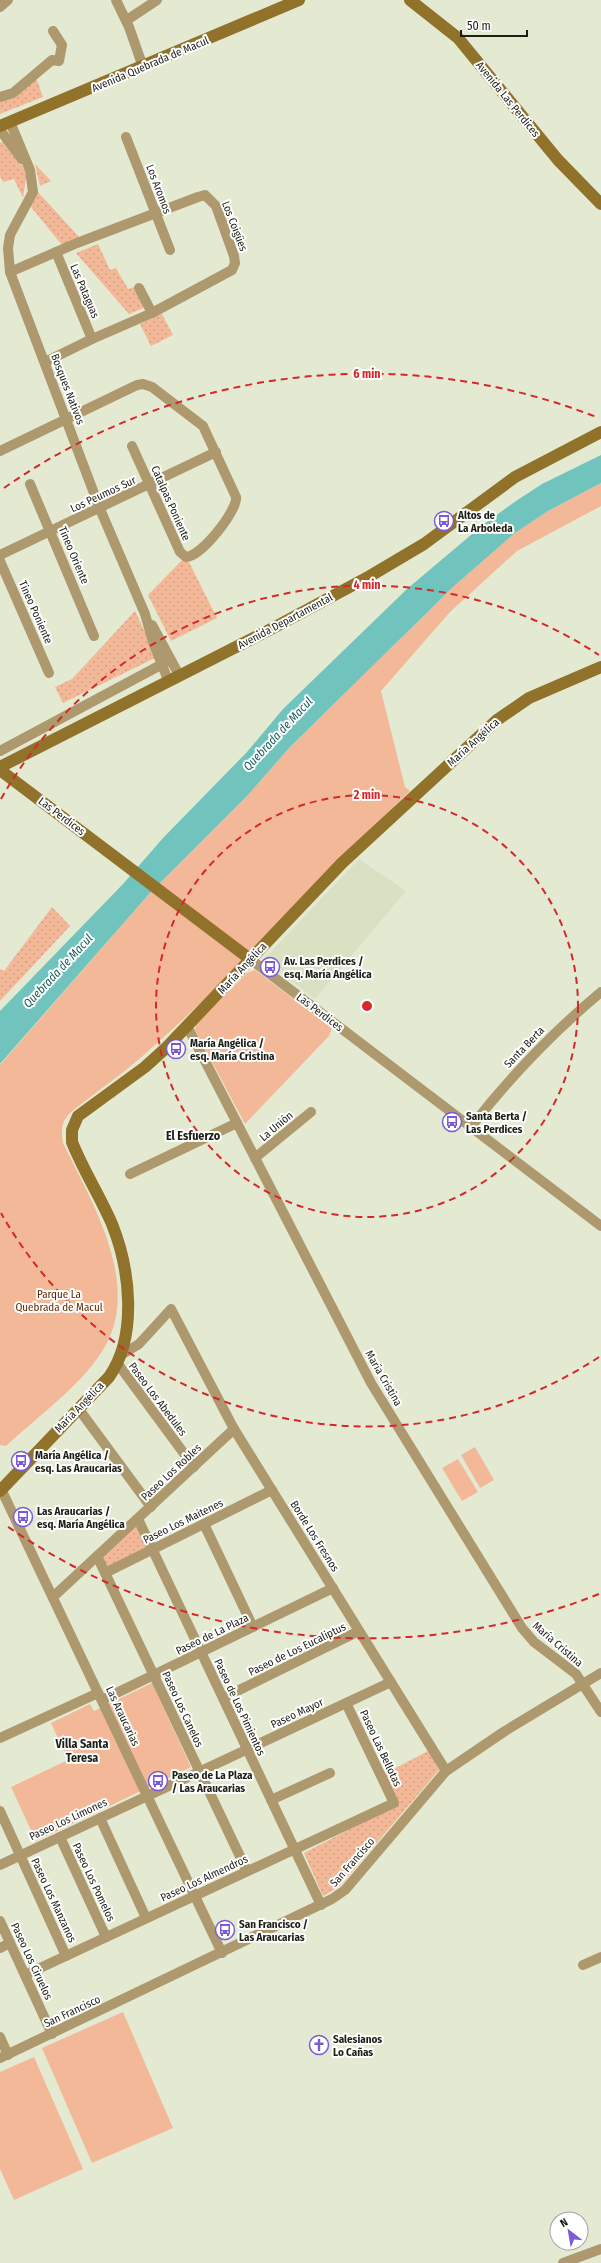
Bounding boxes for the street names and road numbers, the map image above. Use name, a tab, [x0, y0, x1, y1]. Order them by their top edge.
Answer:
street label: Avenida Quebrada de Macul	[90, 34, 211, 95]
street label: Avenida Las Perdices	[473, 59, 542, 140]
street label: Los Aromos	[143, 163, 174, 216]
street label: Los Coigües	[219, 199, 250, 253]
street label: Las Pataguas	[67, 262, 102, 321]
street label: Bosques Nativos	[48, 352, 87, 427]
street label: Catalpas Poniente	[148, 464, 193, 543]
street label: Los Peumos Sur	[68, 474, 138, 515]
street label: Tineo Oriente	[56, 525, 91, 586]
street label: Tineo Poniente	[16, 579, 55, 646]
street label: Avenida Departamental	[236, 591, 335, 652]
street label: María Angélica	[445, 716, 502, 769]
street label: Las Perdices	[36, 795, 88, 838]
street label: María Angélica	[215, 940, 269, 997]
street label: Las Perdices	[294, 991, 346, 1034]
street label: Santa Berta	[502, 1024, 547, 1071]
street label: La Unión	[257, 1109, 296, 1144]
street label: María Cristina	[362, 1348, 405, 1408]
street label: Paseo Los Abedules	[126, 1360, 190, 1439]
street label: María Angélica	[52, 1379, 107, 1435]
street label: Paseo Los Robles	[139, 1441, 204, 1503]
street label: Paseo Los Maitenes	[141, 1496, 226, 1546]
street label: Borde Los Fresnos	[288, 1498, 342, 1574]
street label: Paseo de La Plaza	[174, 1611, 251, 1658]
street label: María Cristina	[530, 1619, 585, 1670]
street label: Paseo de Los Eucaliptus	[246, 1620, 348, 1679]
street label: Paseo de Los Pimientos	[211, 1657, 268, 1758]
street label: Paseo Los Canelos	[159, 1669, 206, 1749]
street label: Las Araucarias	[103, 1684, 142, 1748]
street label: Paseo Mayor	[269, 1696, 326, 1731]
street label: Paseo Las Bellotas	[357, 1708, 404, 1789]
street label: Paseo Los Limones	[27, 1796, 110, 1843]
street label: San Francisco	[328, 1835, 377, 1890]
street label: Paseo Los Pomelos	[70, 1841, 118, 1924]
street label: Paseo Los Almendros	[158, 1852, 250, 1904]
street label: Paseo Los Manzanos	[28, 1856, 79, 1945]
street label: Paseo Los Ciruelos	[8, 1921, 55, 2002]
street label: San Francisco	[42, 1993, 103, 2030]

